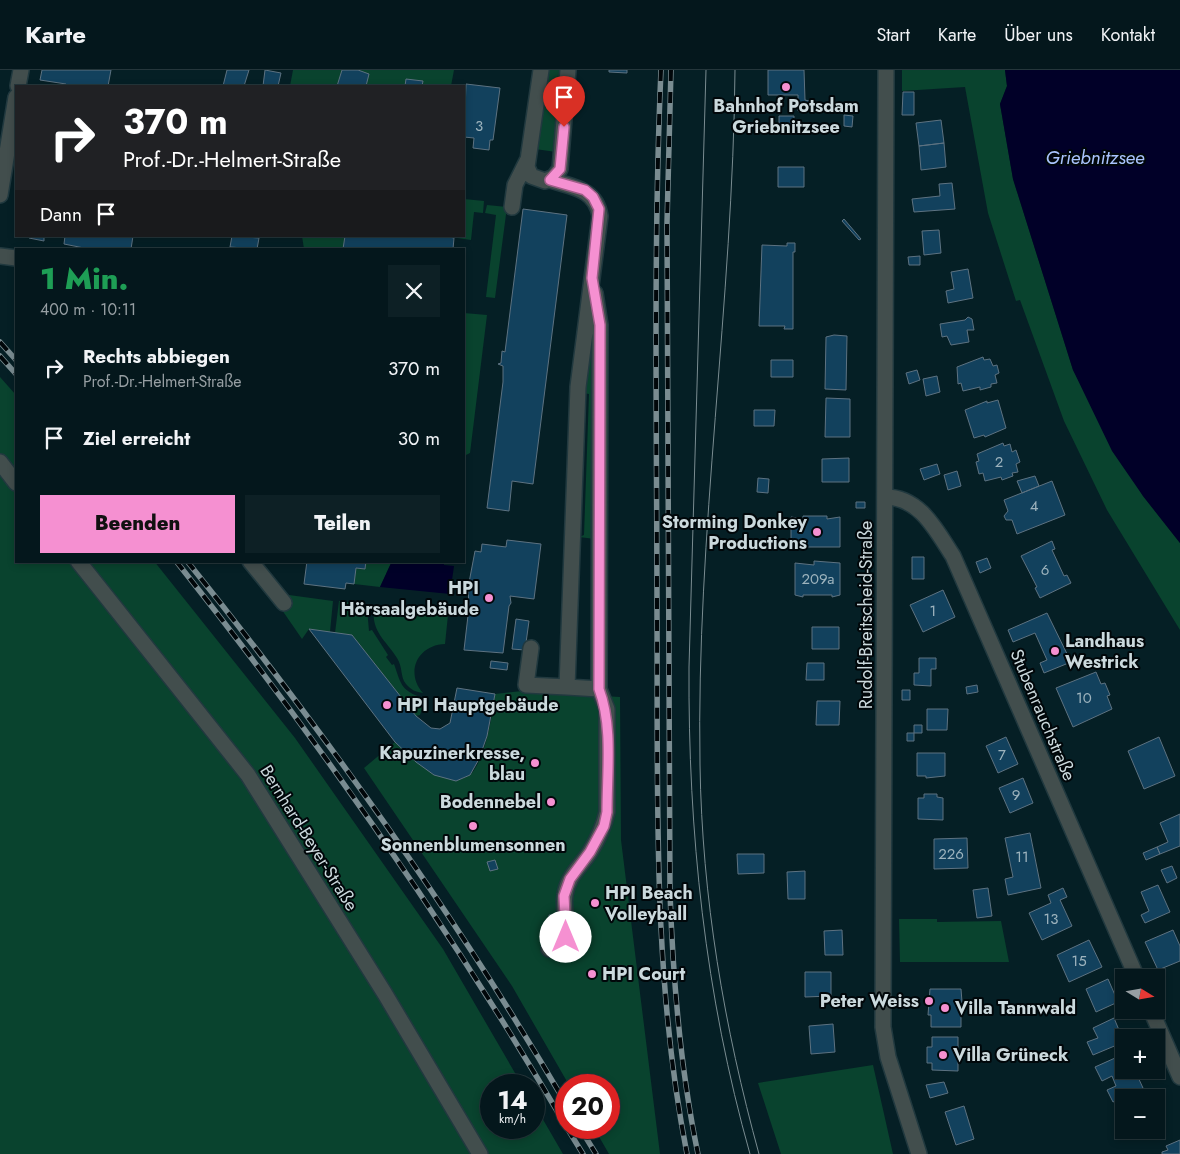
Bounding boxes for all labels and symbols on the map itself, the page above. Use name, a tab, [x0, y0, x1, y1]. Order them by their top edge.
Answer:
pin	[543, 76, 585, 127]
marker: Bahnhof Potsdam Griebnitzsee	[780, 81, 792, 93]
place label: Bahnhof Potsdam Griebnitzsee	[713, 93, 859, 140]
house number: 3	[475, 115, 483, 137]
water label: Griebnitzsee	[1045, 144, 1145, 171]
house number: 2	[995, 451, 1003, 473]
house number: 4	[1030, 495, 1039, 517]
place label: Storming Donkey Productions	[662, 509, 808, 556]
street label: Rudolf-Breitscheid-Straße	[853, 521, 879, 709]
marker: Storming Donkey Productions	[811, 526, 823, 538]
house number: 6	[1041, 559, 1049, 581]
house number: 209a	[802, 568, 834, 590]
place label: HPI Hörsaalgebäude	[340, 575, 479, 622]
marker: HPI Hörsaalgebäude	[483, 592, 495, 604]
house number: 1	[930, 600, 936, 622]
place label: Landhaus Westrick	[1065, 628, 1144, 675]
street label: Stubenrauchstraße	[1004, 645, 1082, 785]
marker: Landhaus Westrick	[1049, 645, 1061, 657]
house number: 10	[1076, 687, 1092, 709]
place label: HPI Hauptgebäude	[397, 692, 559, 718]
marker: HPI Hauptgebäude	[381, 699, 393, 711]
place label: Kapuzinerkresse, blau	[379, 740, 525, 787]
house number: 7	[998, 744, 1006, 766]
marker: Kapuzinerkresse, blau	[529, 757, 541, 769]
street label: Bernhard-Beyer-Straße	[254, 760, 364, 916]
house number: 9	[1012, 784, 1020, 806]
place label: Bodennebel	[440, 789, 541, 815]
marker: Bodennebel	[545, 796, 557, 808]
marker: Sonnenblumensonnen	[467, 820, 479, 832]
place label: Sonnenblumensonnen	[380, 832, 566, 858]
house number: 226	[938, 843, 964, 865]
house number: 11	[1015, 846, 1029, 868]
place label: HPI Beach Volleyball	[604, 880, 693, 927]
marker: HPI Beach Volleyball	[589, 897, 601, 909]
house number: 13	[1044, 908, 1058, 930]
position arrow	[539, 910, 591, 962]
house number: 15	[1071, 950, 1087, 972]
place label: HPI Court	[602, 961, 686, 987]
marker: HPI Court	[586, 968, 598, 980]
north arrow	[1115, 969, 1165, 1019]
place label: Peter Weiss	[820, 988, 919, 1014]
marker: Peter Weiss	[923, 995, 935, 1007]
place label: Villa Tannwald	[954, 995, 1076, 1021]
marker: Villa Tannwald	[939, 1002, 951, 1014]
place label: Villa Grüneck	[952, 1042, 1069, 1068]
marker: Villa Grüneck	[937, 1049, 949, 1061]
speed limit sign: 20	[555, 1074, 620, 1139]

